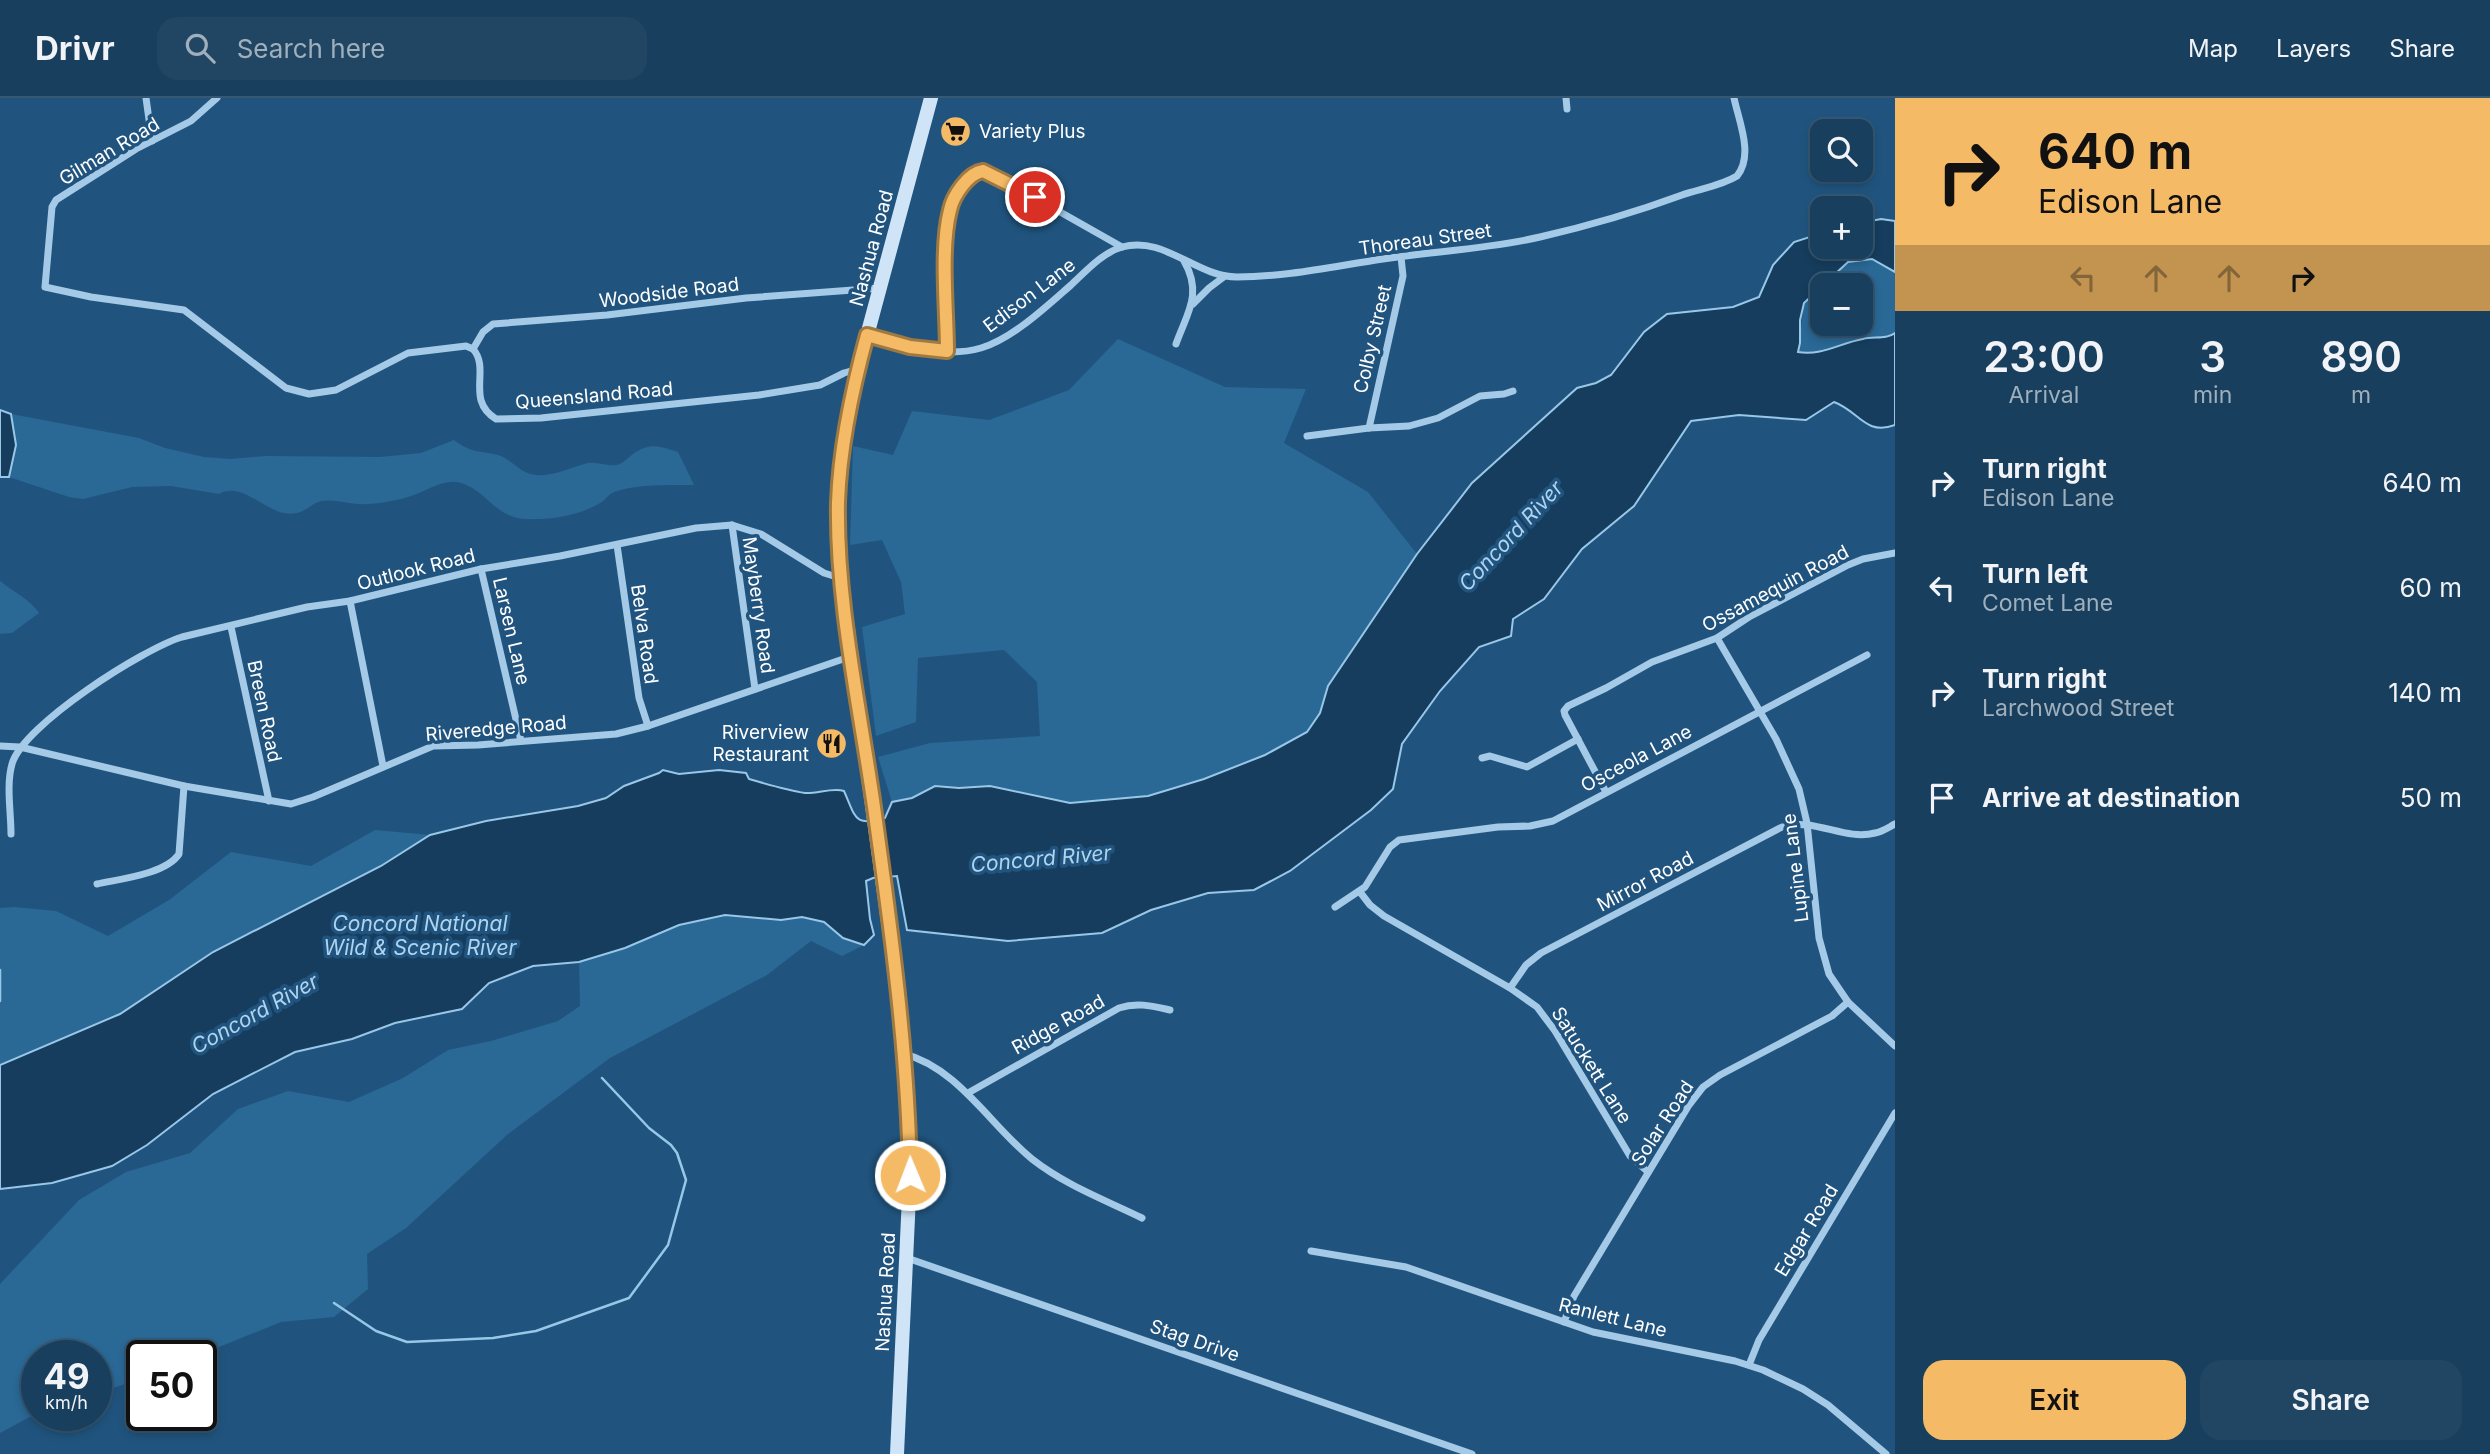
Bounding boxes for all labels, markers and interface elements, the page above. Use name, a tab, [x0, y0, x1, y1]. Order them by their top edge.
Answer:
search box	[157, 17, 647, 80]
text: Drivr	[35, 28, 115, 68]
icon: search	[181, 29, 219, 67]
text: Search here	[237, 33, 385, 64]
text: Map	[2188, 34, 2238, 63]
text: Layers	[2276, 34, 2351, 63]
text: Share	[2389, 34, 2455, 63]
street label: Gilman Road	[55, 112, 164, 190]
supermarket icon: Variety Plus	[939, 114, 973, 148]
map controls	[1810, 119, 1873, 336]
button: search	[1810, 119, 1873, 182]
place label: Variety Plus	[979, 120, 1086, 143]
text: 640 m	[2038, 122, 2192, 181]
icon: right	[1923, 126, 2014, 217]
pin	[1005, 167, 1065, 227]
icon: arrive	[1016, 178, 1054, 216]
text: Edison Lane	[2038, 182, 2222, 221]
street label: Nashua Road	[845, 188, 898, 309]
button: +	[1810, 196, 1873, 259]
street label: Thoreau Street	[1357, 219, 1493, 260]
street label: Edison Lane	[979, 253, 1080, 337]
icon: left	[2064, 259, 2102, 297]
icon: ahead	[2137, 259, 2175, 297]
icon: ahead	[2210, 259, 2248, 297]
icon: right	[2283, 259, 2321, 297]
street label: Woodside Road	[598, 273, 740, 312]
button: −	[1810, 273, 1873, 336]
street label: Colby Street	[1349, 283, 1396, 396]
text: 23:00	[1983, 331, 2105, 382]
text: 3	[2199, 331, 2226, 382]
text: 890	[2320, 331, 2402, 382]
street label: Queensland Road	[514, 377, 674, 414]
text: Arrival	[2009, 381, 2079, 409]
text: min	[2193, 381, 2232, 409]
text: m	[2351, 381, 2371, 409]
text: Turn right	[1982, 453, 2107, 484]
icon: right	[1923, 464, 1961, 502]
text: 640 m	[2383, 467, 2462, 498]
water label: Concord River	[1453, 475, 1569, 596]
text: Edison Lane	[1982, 484, 2114, 512]
street label: Mayberry Road	[738, 535, 779, 675]
street label: Ossamequin Road	[1698, 540, 1853, 637]
street label: Outlook Road	[355, 544, 478, 595]
text: Turn left	[1982, 558, 2088, 589]
icon: left	[1923, 569, 1961, 607]
text: 60 m	[2399, 572, 2462, 603]
street label: Larsen Lane	[488, 575, 535, 687]
street label: Belva Road	[626, 583, 663, 686]
text: Comet Lane	[1982, 589, 2113, 617]
street label: Breen Road	[242, 658, 287, 764]
text: Turn right	[1982, 663, 2107, 694]
icon: right	[1923, 674, 1961, 712]
text: 140 m	[2388, 677, 2462, 708]
text: Larchwood Street	[1982, 694, 2174, 722]
street label: Riveredge Road	[424, 711, 568, 746]
street label: Osceola Lane	[1577, 720, 1696, 797]
place label: Riverview Restaurant	[712, 721, 809, 766]
restaurant icon: Riverview Restaurant	[815, 726, 849, 760]
icon: arrive	[1923, 779, 1961, 817]
text: Arrive at destination	[1982, 782, 2241, 813]
text: 50 m	[2400, 782, 2462, 813]
street label: Lupine Lane	[1777, 812, 1814, 924]
water label: Concord River	[969, 840, 1114, 877]
street label: Mirror Road	[1593, 846, 1697, 916]
water label: Concord National Wild & Scenic River	[323, 911, 518, 960]
water label: Concord River	[187, 968, 324, 1059]
street label: Ridge Road	[1008, 990, 1109, 1059]
street label: Satuckett Lane	[1547, 1003, 1637, 1128]
street label: Solar Road	[1626, 1076, 1699, 1170]
position arrow	[873, 1138, 947, 1212]
street label: Edgar Road	[1770, 1180, 1843, 1281]
street label: Nashua Road	[871, 1232, 900, 1352]
street label: Ranlett Lane	[1556, 1293, 1669, 1342]
street label: Stag Drive	[1147, 1314, 1243, 1367]
speed limit sign: 50	[126, 1340, 217, 1431]
text: 49	[43, 1355, 90, 1397]
button: Exit	[1923, 1360, 2186, 1440]
button: Share	[2200, 1360, 2462, 1440]
text: km/h	[45, 1392, 88, 1413]

